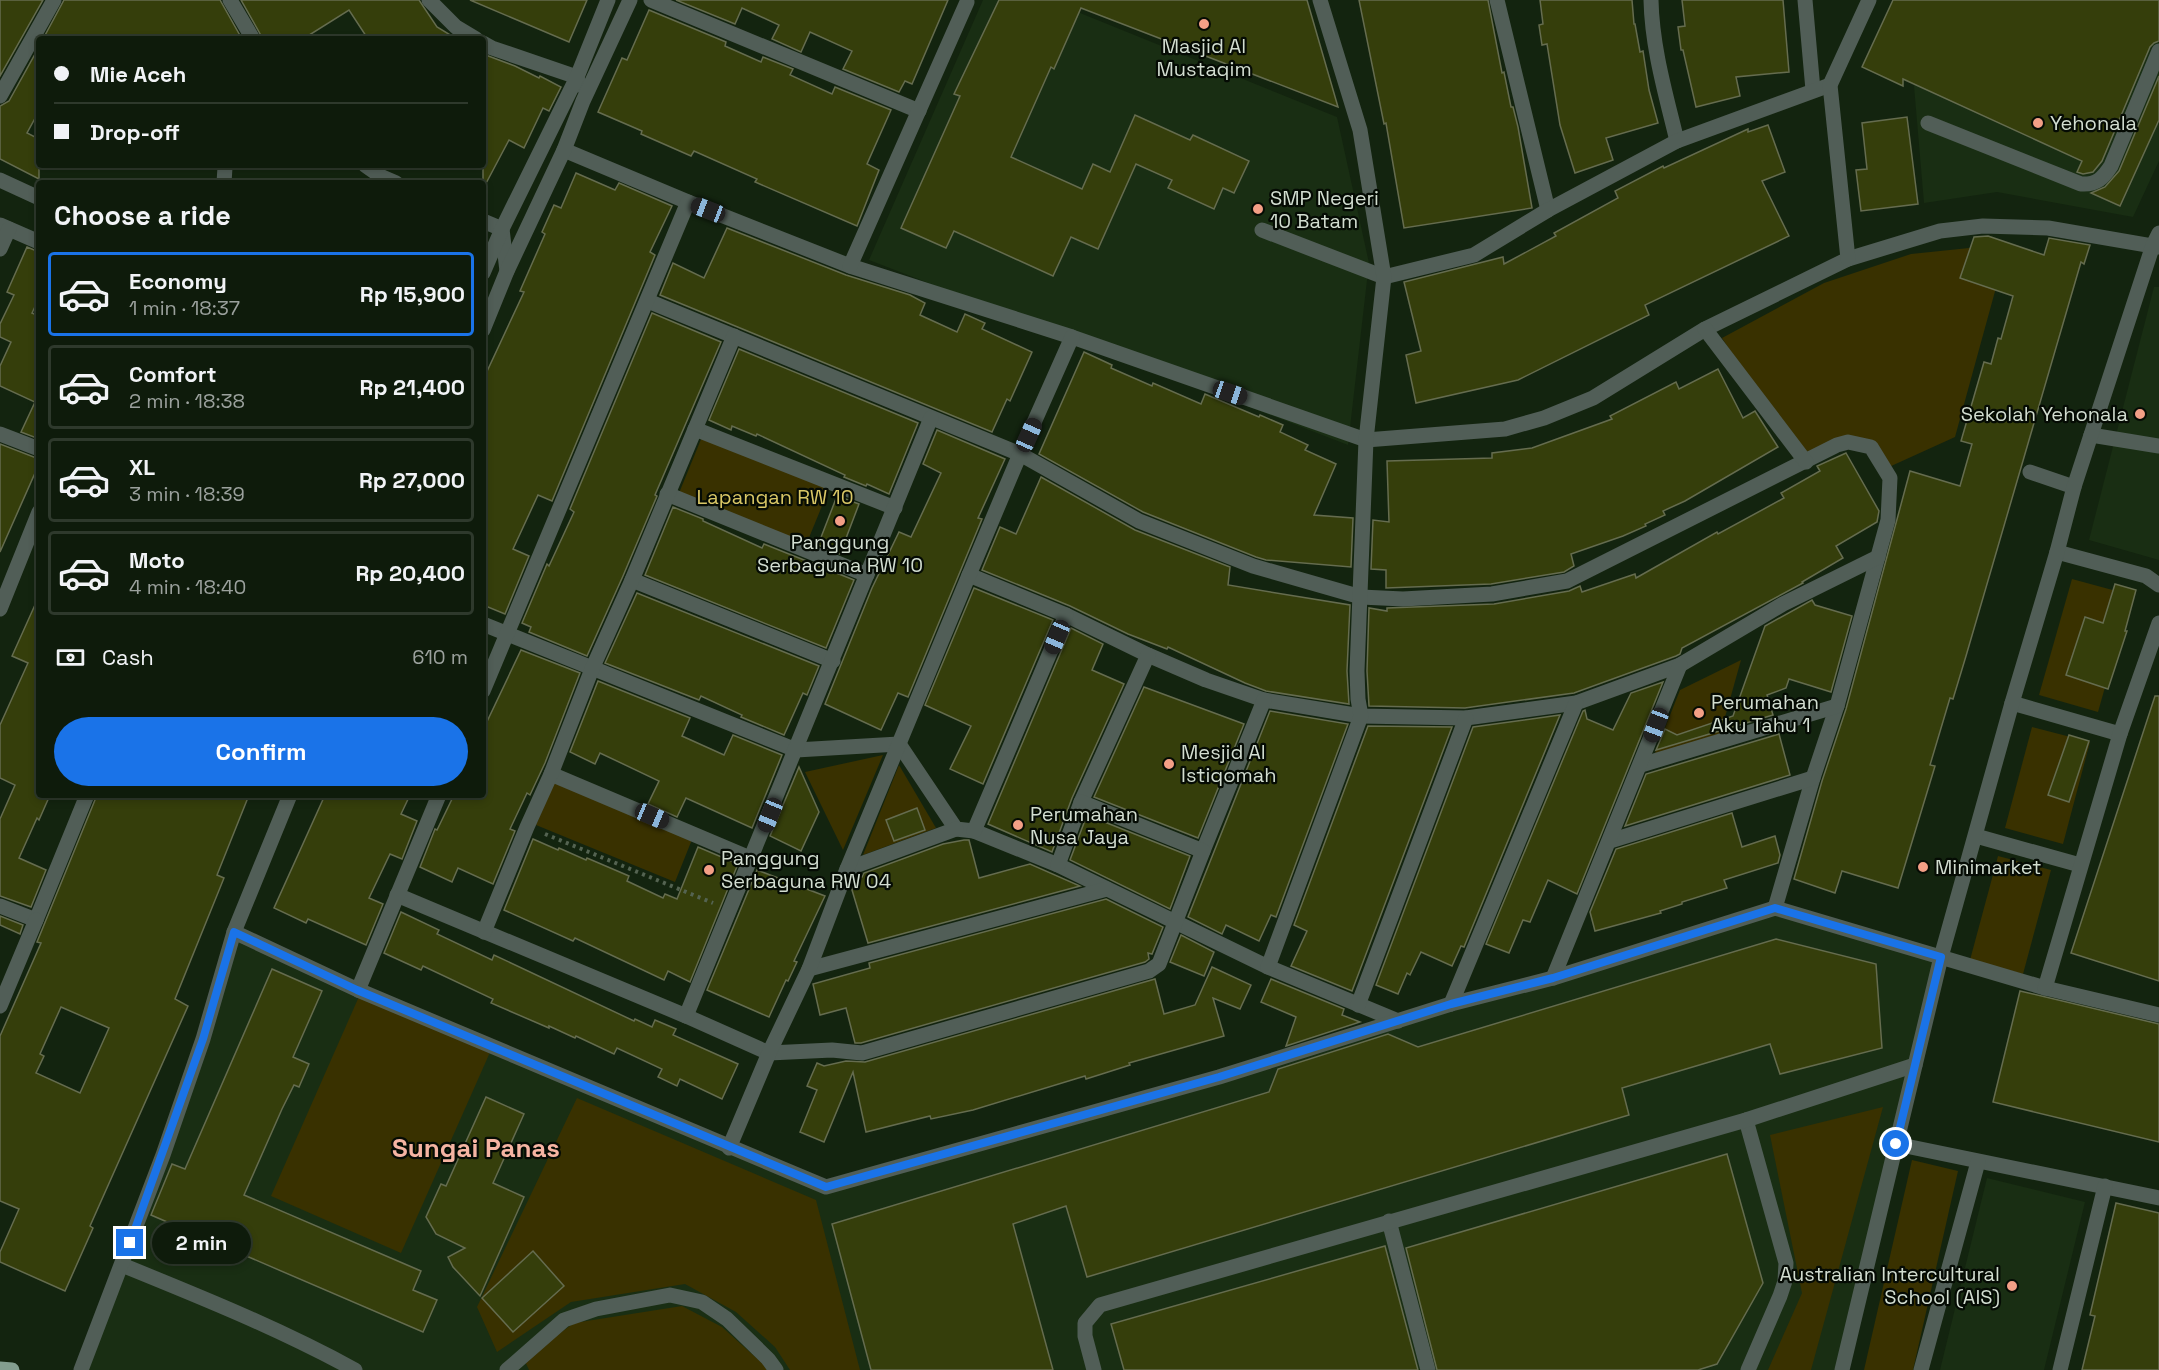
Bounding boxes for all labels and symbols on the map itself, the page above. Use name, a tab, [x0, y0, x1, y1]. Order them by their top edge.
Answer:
marker: Masjid Al Mustaqim	[1197, 17, 1211, 31]
place label: Masjid Al Mustaqim	[1156, 33, 1252, 82]
place label: Yehonala	[2050, 110, 2137, 136]
marker: Yehonala	[2031, 116, 2045, 130]
place label: SMP Negeri 10 Batam	[1270, 185, 1379, 234]
car	[688, 195, 728, 225]
marker: SMP Negeri 10 Batam	[1251, 202, 1265, 216]
car	[1210, 379, 1250, 407]
place label: Sekolah Yehonala	[1961, 401, 2128, 427]
marker: Sekolah Yehonala	[2133, 407, 2147, 421]
car	[1013, 415, 1045, 455]
park label: Lapangan RW 10	[696, 484, 854, 510]
marker: Panggung Serbaguna RW 10	[833, 514, 847, 528]
place label: Panggung Serbaguna RW 10	[757, 529, 923, 578]
car	[1042, 617, 1072, 657]
place label: Perumahan Aku Tahu 1	[1711, 689, 1819, 738]
car	[1641, 705, 1671, 745]
marker: Perumahan Aku Tahu 1	[1692, 706, 1706, 720]
place label: Mesjid Al Istiqomah	[1181, 739, 1277, 788]
marker: Mesjid Al Istiqomah	[1162, 757, 1176, 771]
car	[755, 795, 785, 835]
car	[632, 801, 672, 831]
place label: Perumahan Nusa Jaya	[1030, 801, 1138, 850]
marker: Perumahan Nusa Jaya	[1011, 818, 1025, 832]
place label: Panggung Serbaguna RW 04	[721, 845, 891, 894]
place label: Minimarket	[1935, 854, 2041, 880]
marker: Minimarket	[1916, 860, 1930, 874]
marker: Panggung Serbaguna RW 04	[702, 863, 716, 877]
route start	[1882, 1130, 1909, 1157]
district label: Sungai Panas	[392, 1131, 560, 1165]
callout: 2 min	[151, 1222, 250, 1264]
route end	[116, 1229, 143, 1256]
place label: Australian Intercultural School (AIS)	[1779, 1261, 2000, 1310]
marker: Australian Intercultural School (AIS)	[2005, 1279, 2019, 1293]

